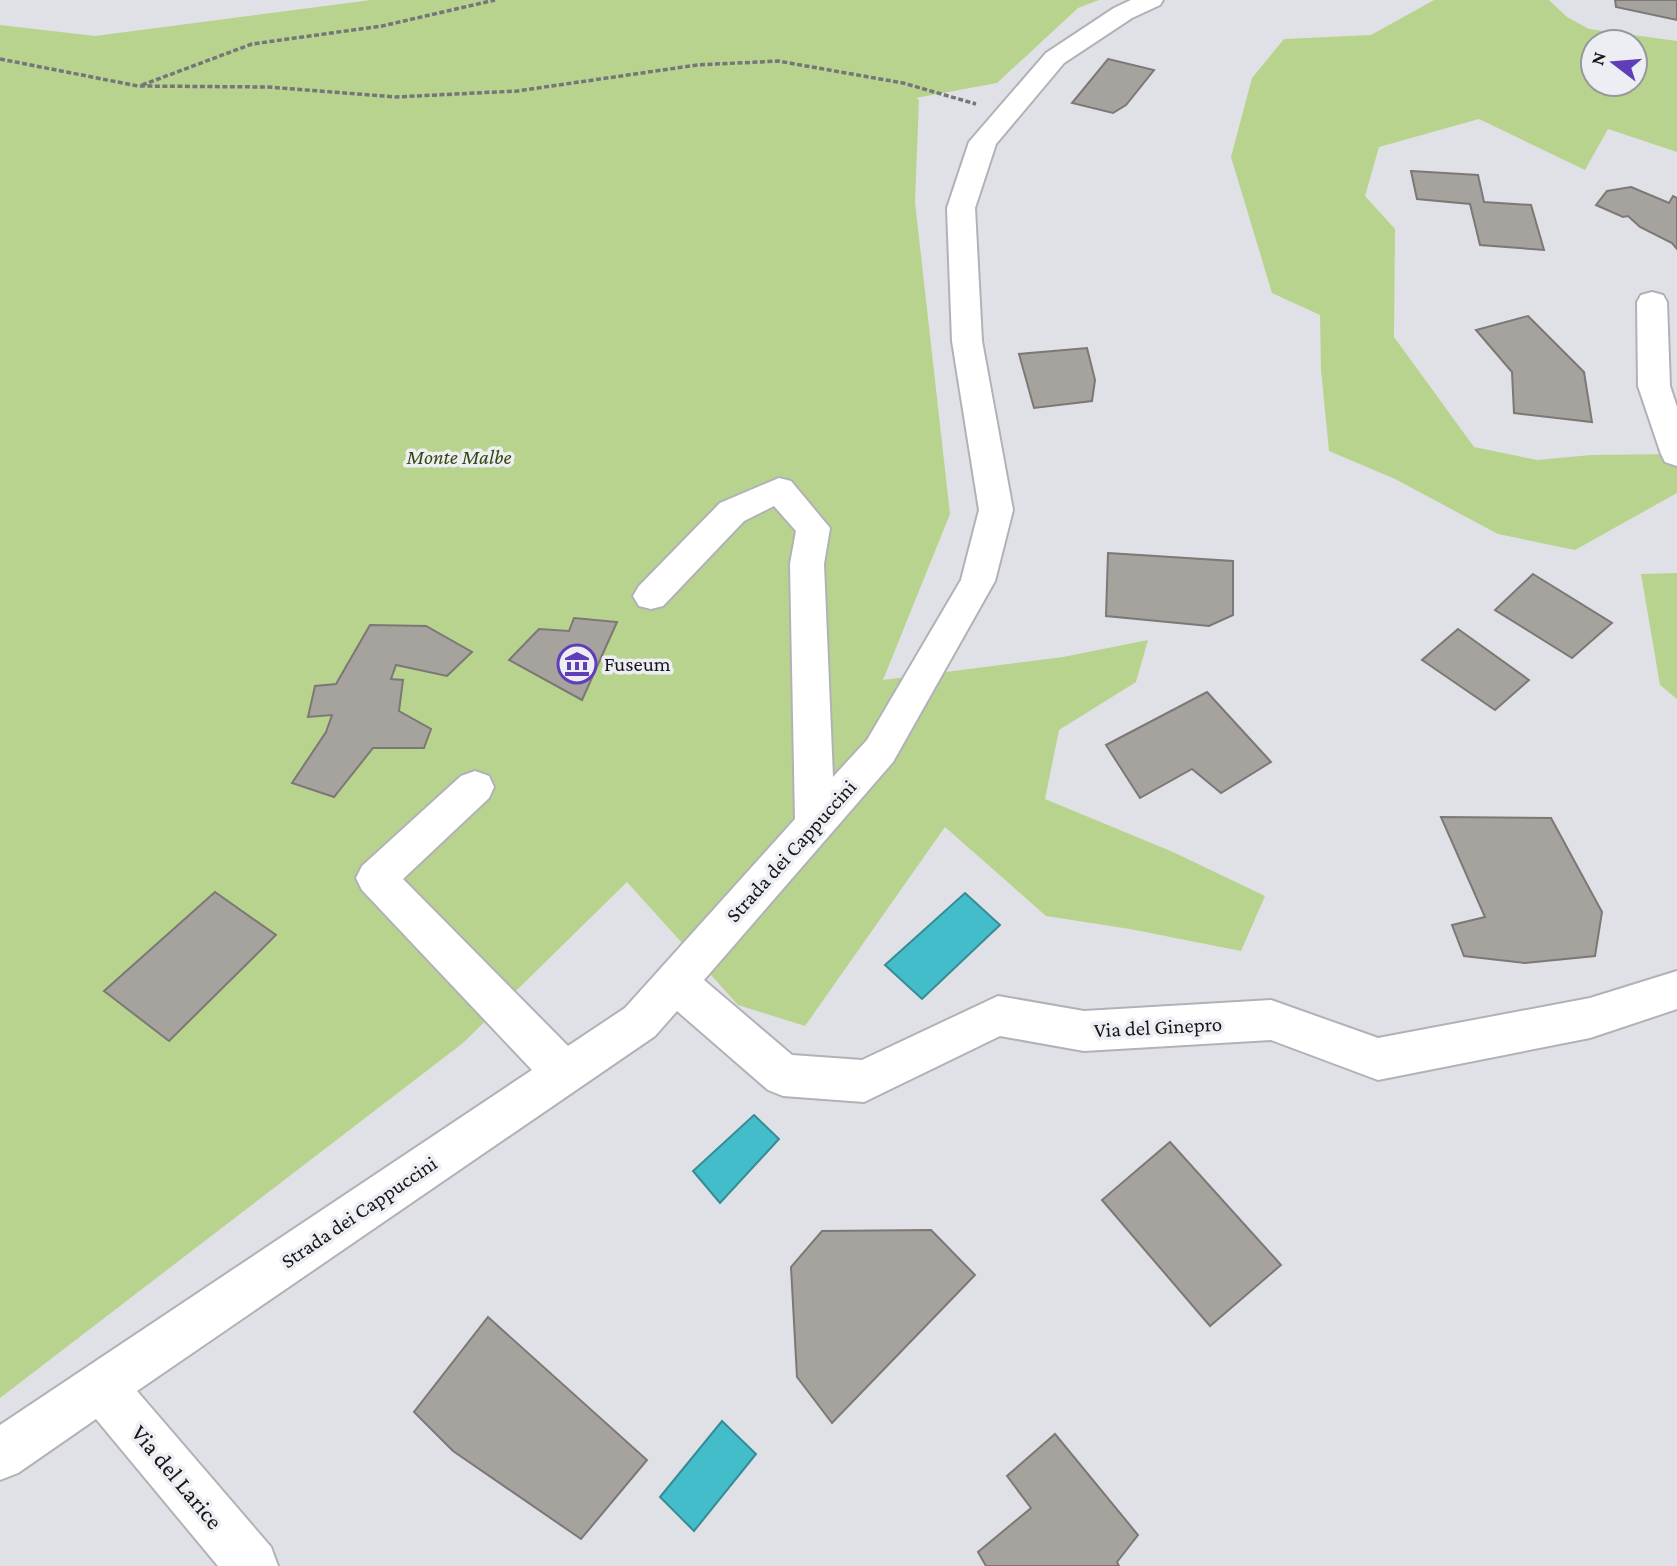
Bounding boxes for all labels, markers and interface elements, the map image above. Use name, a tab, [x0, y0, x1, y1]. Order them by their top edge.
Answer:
north arrow	[1579, 28, 1649, 98]
text: N	[1586, 49, 1610, 68]
park label: Monte Malbe	[406, 445, 511, 469]
museum icon: Fuseum	[556, 643, 598, 685]
place label: Fuseum	[604, 652, 671, 676]
street label: Strada dei Cappuccini	[721, 775, 861, 927]
street label: Via del Ginepro	[1093, 1012, 1223, 1042]
street label: Strada dei Cappuccini	[277, 1151, 442, 1273]
street label: Via del Larice	[126, 1419, 229, 1534]

